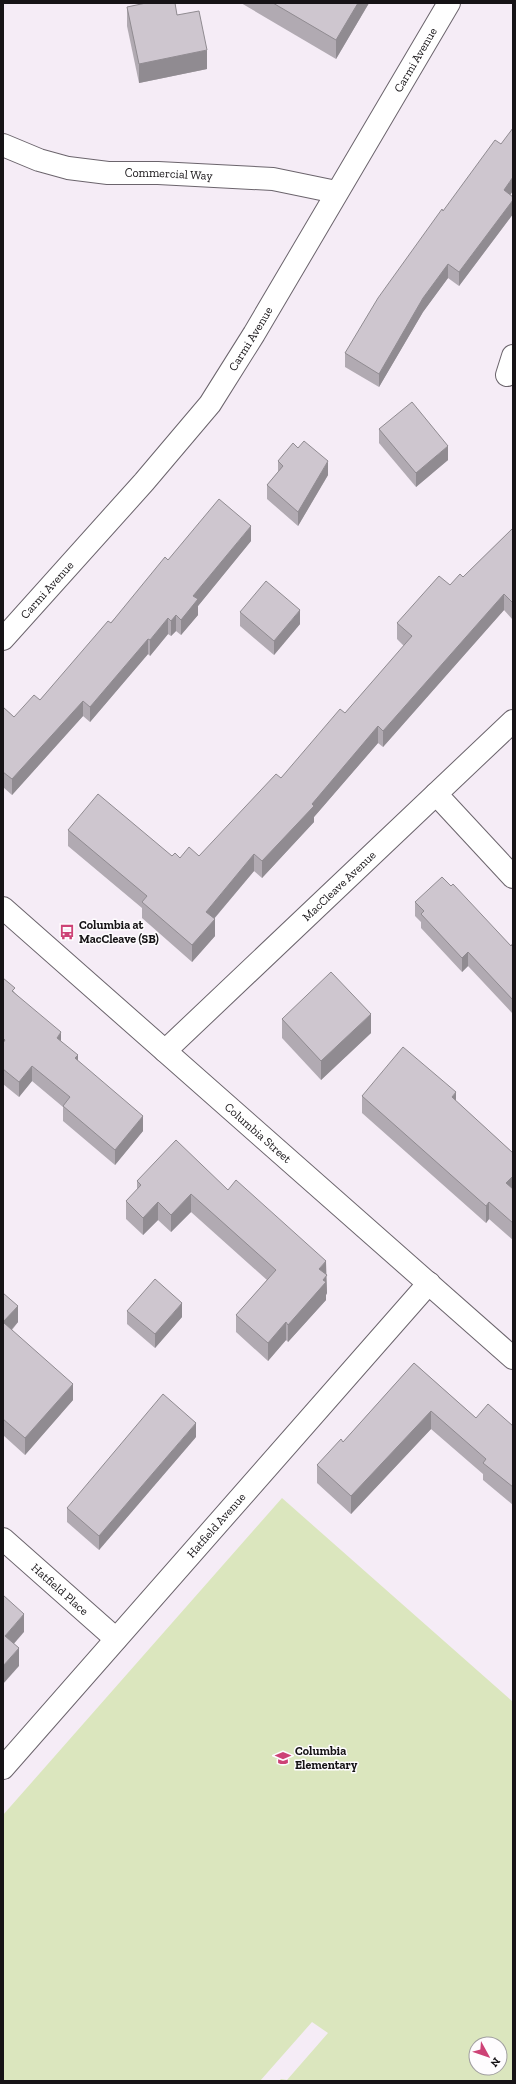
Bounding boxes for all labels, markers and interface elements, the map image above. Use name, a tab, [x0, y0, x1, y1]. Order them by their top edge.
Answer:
street label: Carmi Avenue	[391, 25, 440, 95]
street label: Commercial Way	[125, 166, 214, 183]
street label: Carmi Avenue	[226, 304, 276, 374]
street label: Carmi Avenue	[18, 558, 77, 622]
street label: MacCleave Avenue	[300, 848, 379, 924]
place label: Columbia at MacCleave (SB)	[79, 918, 159, 946]
bus stop icon: Columbia at MacCleave (SB)	[58, 923, 76, 941]
street label: Columbia Street	[222, 1100, 295, 1166]
street label: Hatfield Avenue	[184, 1490, 249, 1561]
street label: Hatfield Place	[29, 1561, 92, 1618]
place label: Columbia Elementary	[295, 1744, 358, 1772]
school or university icon: Columbia Elementary	[274, 1749, 292, 1767]
north arrow	[468, 2036, 508, 2076]
text: N	[487, 2055, 503, 2070]

